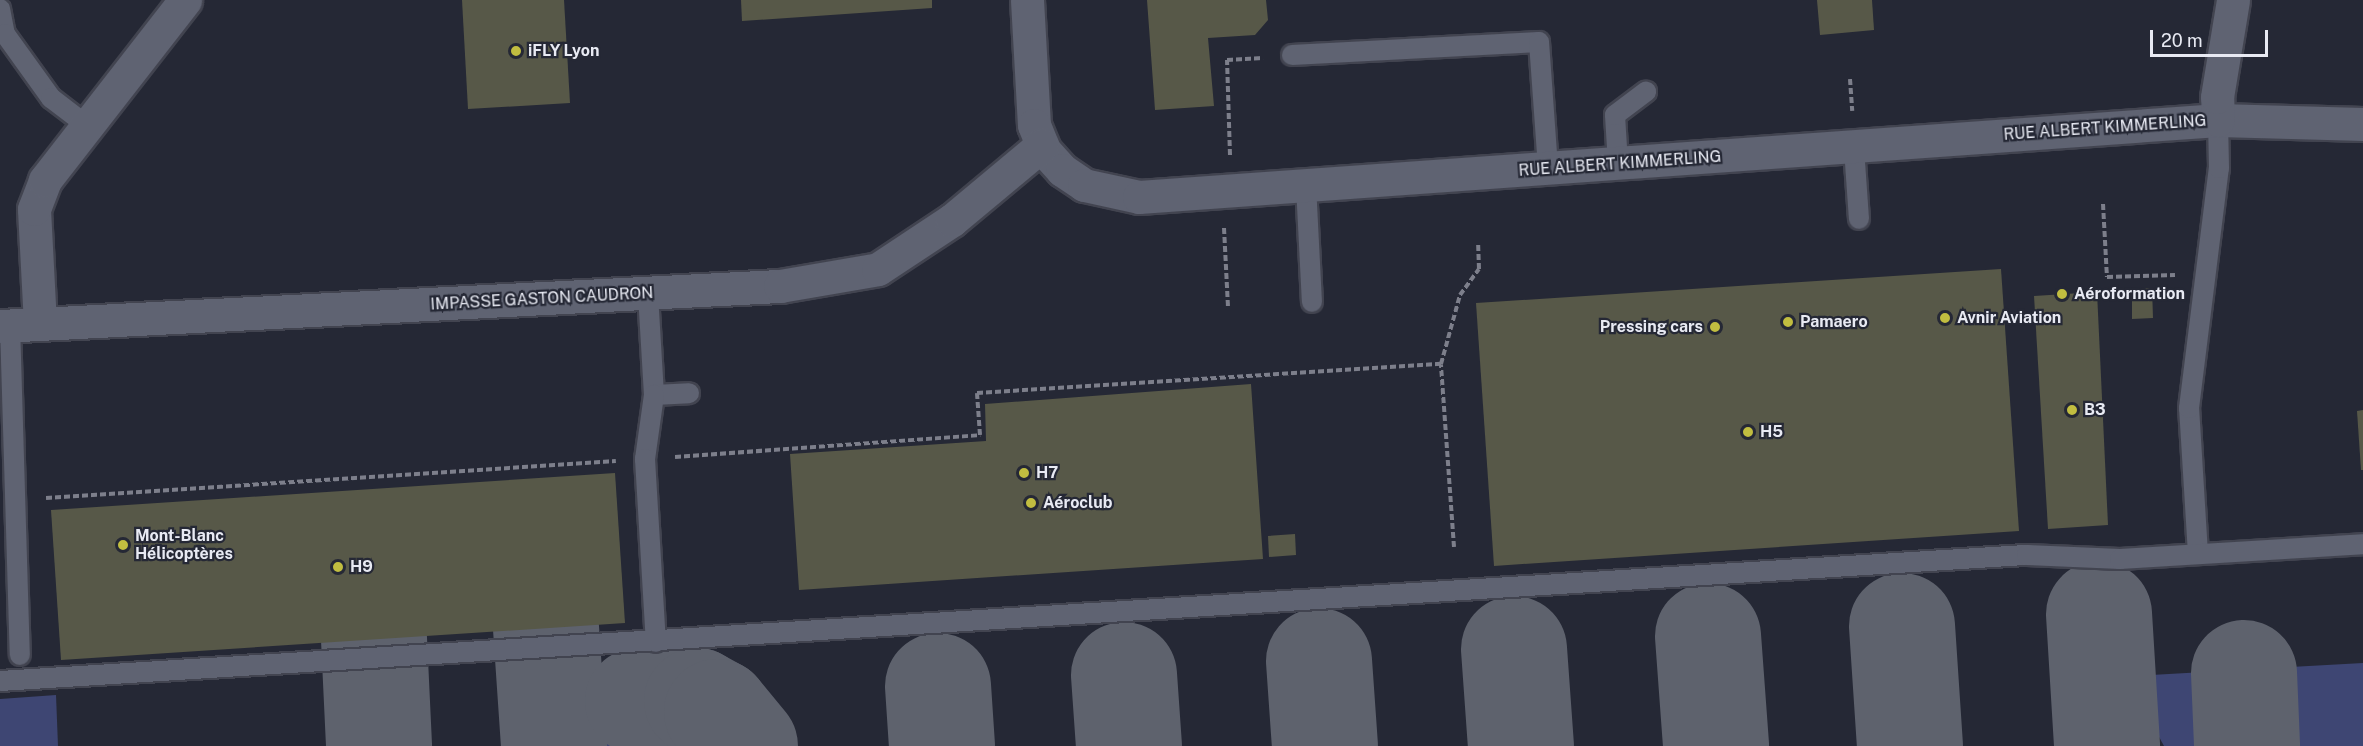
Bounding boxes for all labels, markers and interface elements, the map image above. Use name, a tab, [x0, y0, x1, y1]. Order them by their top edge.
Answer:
scale bar	[2153, 18, 2272, 56]
text: 20 m	[2161, 30, 2203, 51]
place label: iFLY Lyon	[528, 41, 600, 61]
marker: iFLY Lyon	[509, 44, 523, 58]
street label: RUE ALBERT KIMMERLING	[2003, 111, 2207, 145]
street label: RUE ALBERT KIMMERLING	[1518, 147, 1722, 181]
street label: IMPASSE GASTON CAUDRON	[430, 284, 654, 314]
place label: Aéroformation	[2074, 284, 2185, 304]
marker: Aéroformation	[2055, 287, 2069, 301]
place label: Avnir Aviation	[1957, 308, 2061, 328]
marker: Avnir Aviation	[1938, 311, 1952, 325]
place label: Pamaero	[1800, 312, 1868, 332]
marker: Pamaero	[1781, 315, 1795, 329]
place label: Pressing cars	[1600, 317, 1703, 337]
marker: Pressing cars	[1708, 320, 1722, 334]
place label: B3	[2084, 400, 2106, 420]
marker: B3	[2065, 403, 2079, 417]
place label: H5	[1760, 422, 1783, 442]
marker: H5	[1741, 425, 1755, 439]
place label: H7	[1036, 463, 1058, 483]
marker: H7	[1017, 466, 1031, 480]
place label: Aéroclub	[1043, 493, 1113, 513]
marker: Aéroclub	[1024, 496, 1038, 510]
place label: Mont-Blanc Hélicoptères	[135, 526, 233, 564]
marker: Mont-Blanc Hélicoptères	[116, 538, 130, 552]
place label: H9	[350, 557, 373, 577]
marker: H9	[331, 560, 345, 574]

